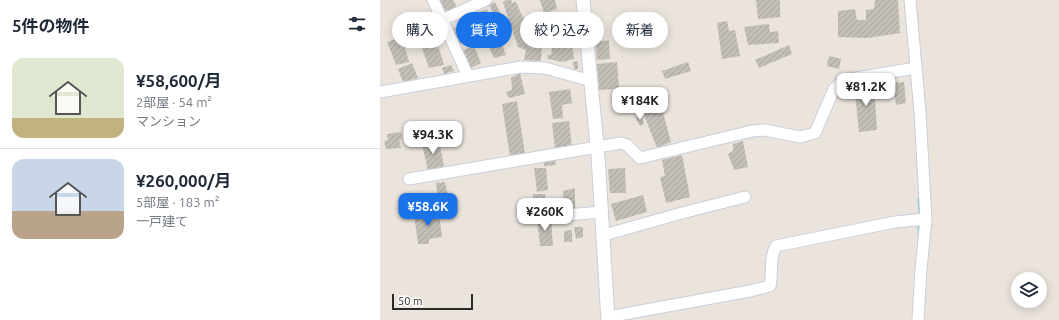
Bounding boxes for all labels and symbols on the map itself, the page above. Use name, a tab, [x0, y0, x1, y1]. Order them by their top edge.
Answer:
pin: ¥81.2K	[833, 73, 899, 107]
pin: ¥184K	[612, 87, 668, 121]
pin: ¥94.3K	[400, 121, 466, 155]
pin: ¥58.6K	[395, 193, 461, 227]
pin: ¥260K	[517, 198, 573, 232]
scale bar	[392, 292, 473, 311]

